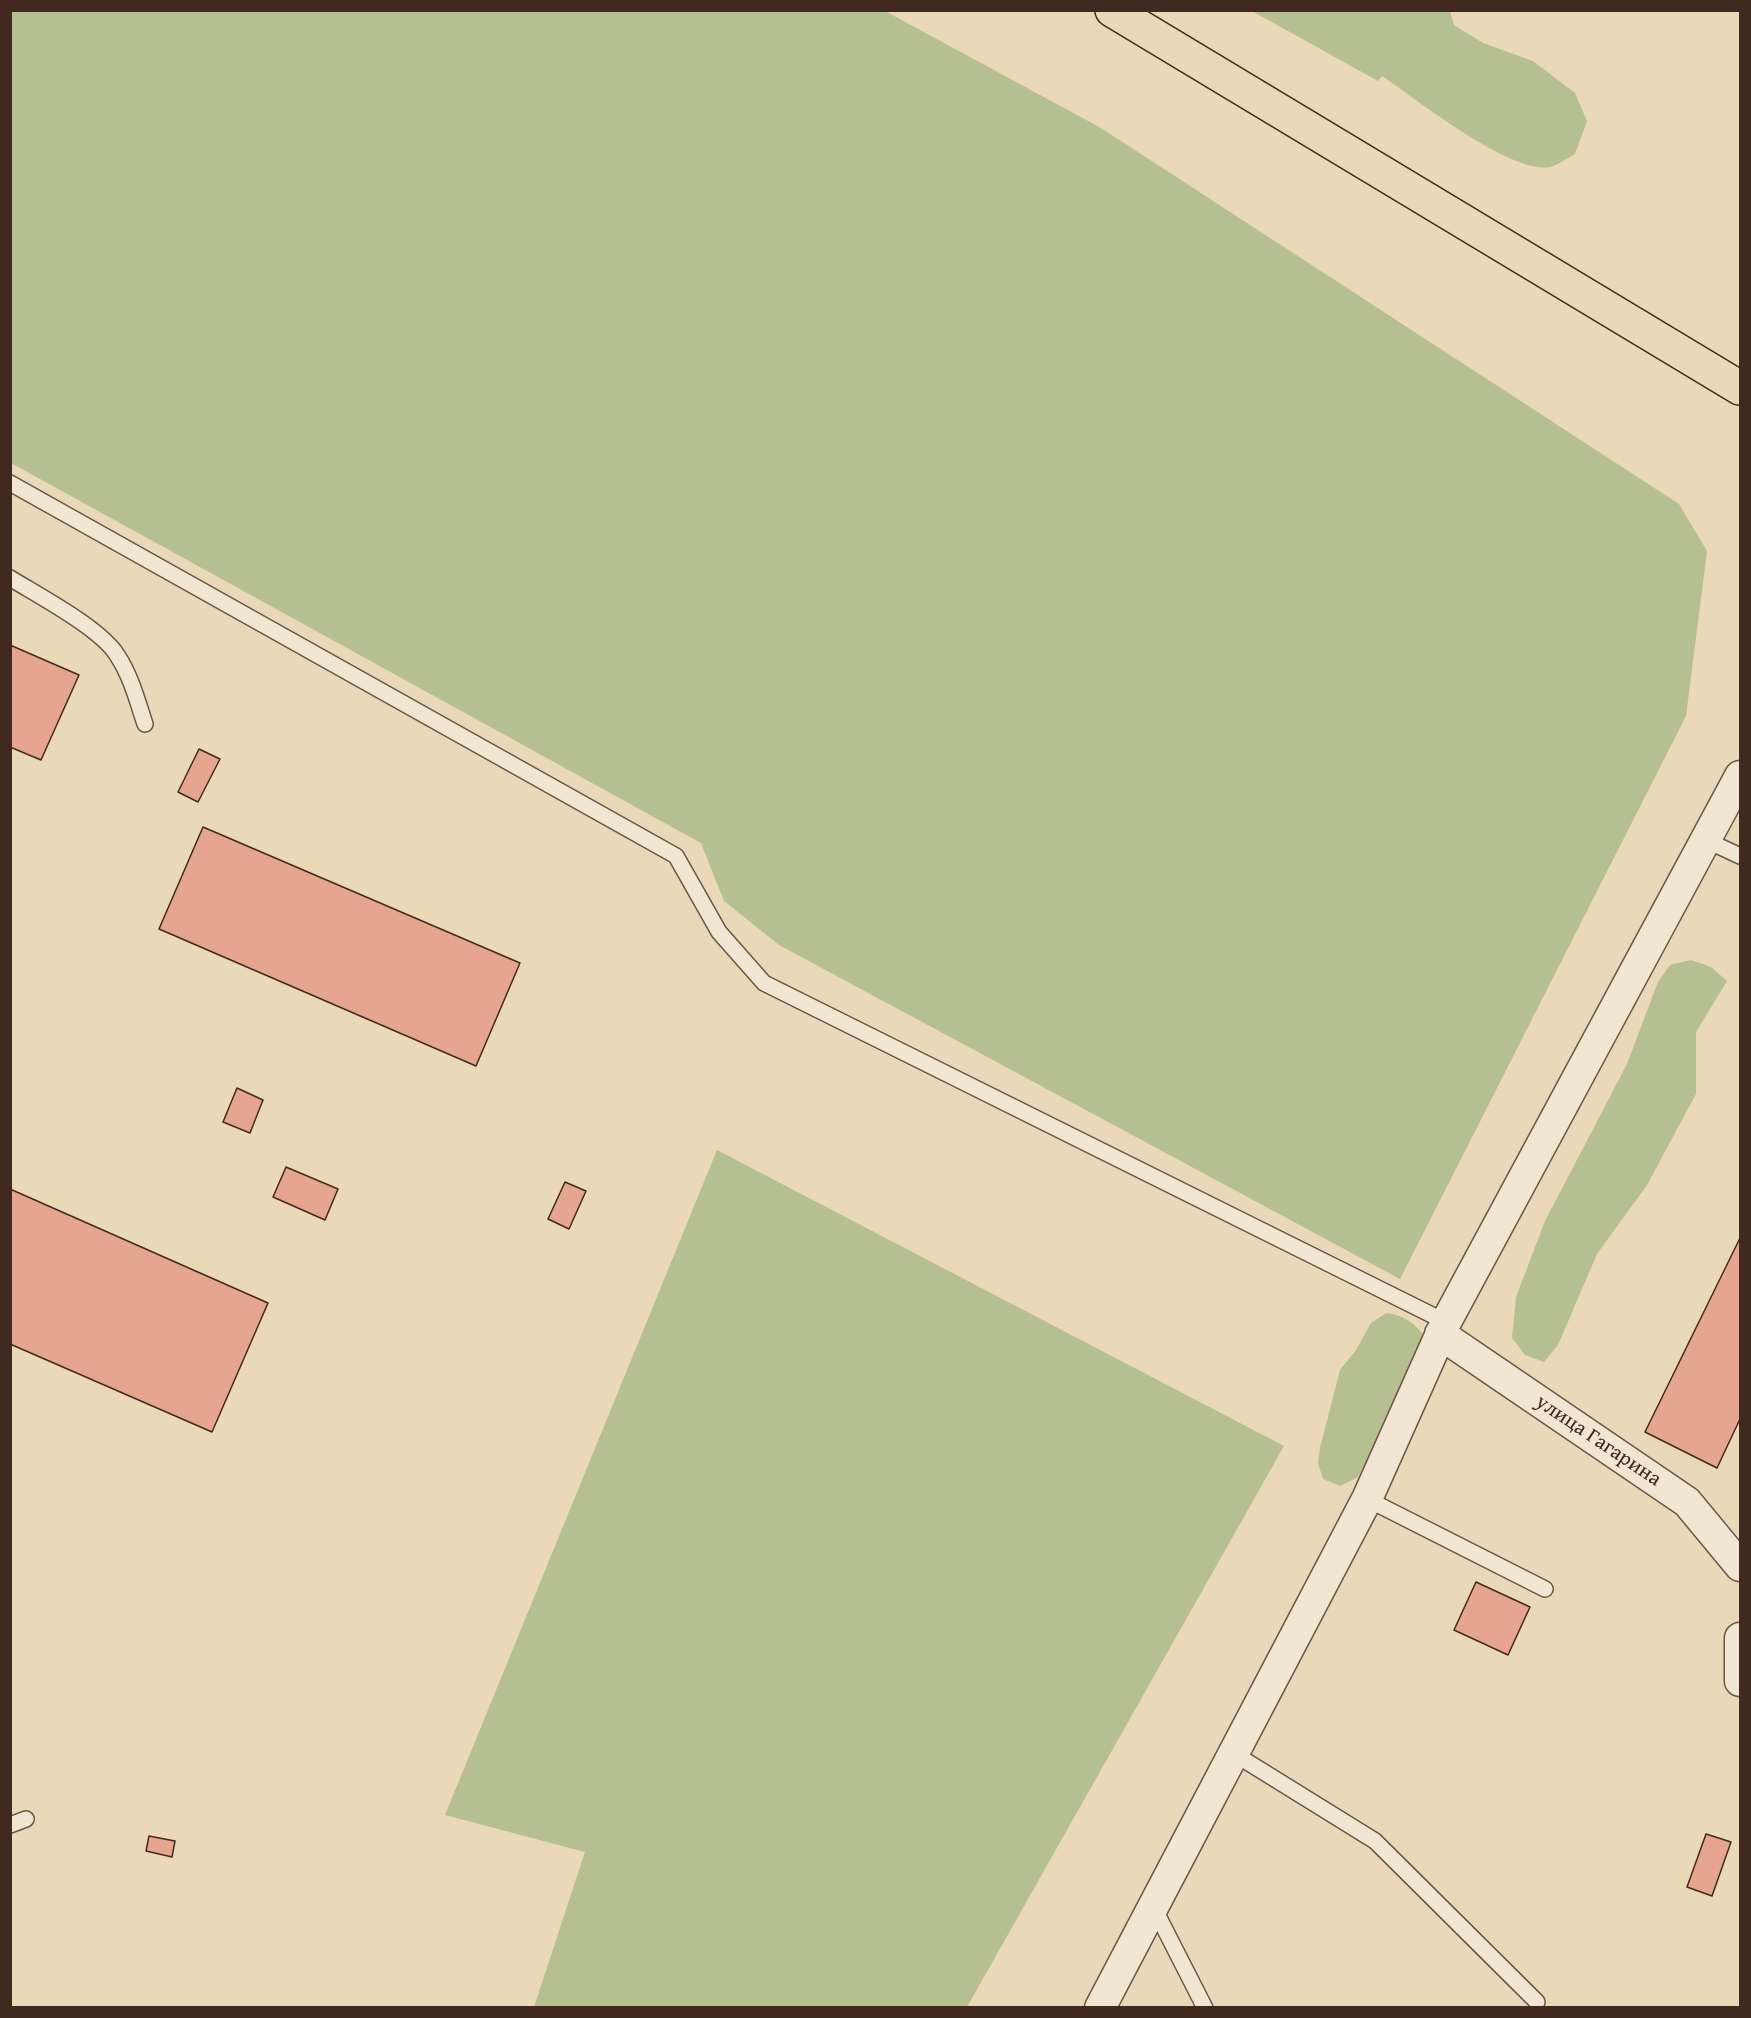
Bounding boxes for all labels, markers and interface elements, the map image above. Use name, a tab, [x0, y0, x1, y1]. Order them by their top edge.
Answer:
street label: улица Гагарина	[1530, 1390, 1666, 1492]

